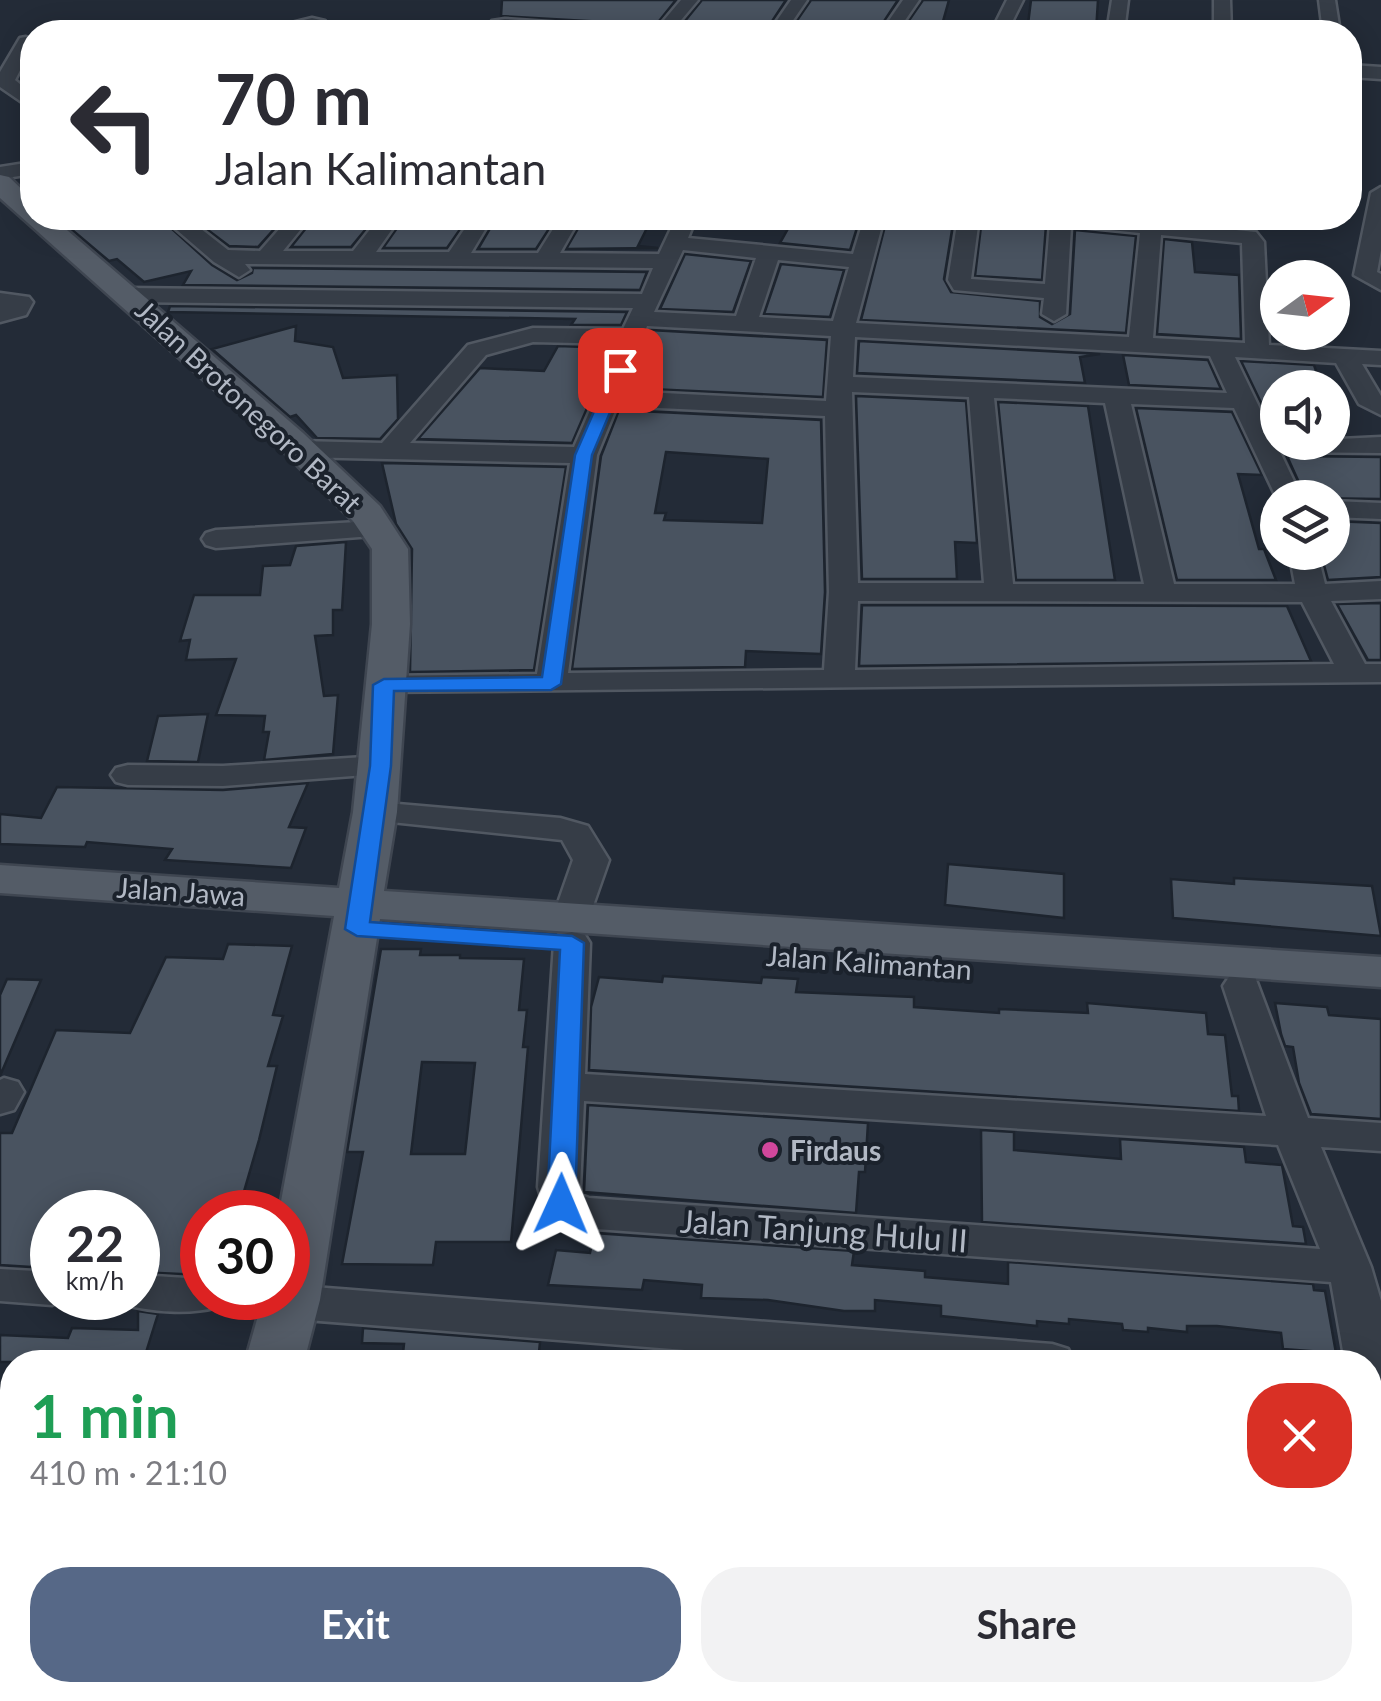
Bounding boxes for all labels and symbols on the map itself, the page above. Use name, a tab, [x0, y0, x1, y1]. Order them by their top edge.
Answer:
north arrow	[1260, 260, 1350, 350]
street label: Jalan Brotonegoro Barat	[129, 293, 369, 519]
pin	[578, 328, 663, 413]
street label: Jalan Jawa	[116, 870, 246, 912]
street label: Jalan Kalimantan	[765, 938, 973, 986]
place label: Firdaus	[790, 1133, 881, 1167]
marker: Firdaus	[759, 1139, 781, 1161]
position arrow	[509, 1152, 613, 1256]
speed limit sign: 30	[180, 1190, 310, 1320]
street label: Jalan Tanjung Hulu II	[679, 1201, 969, 1259]

